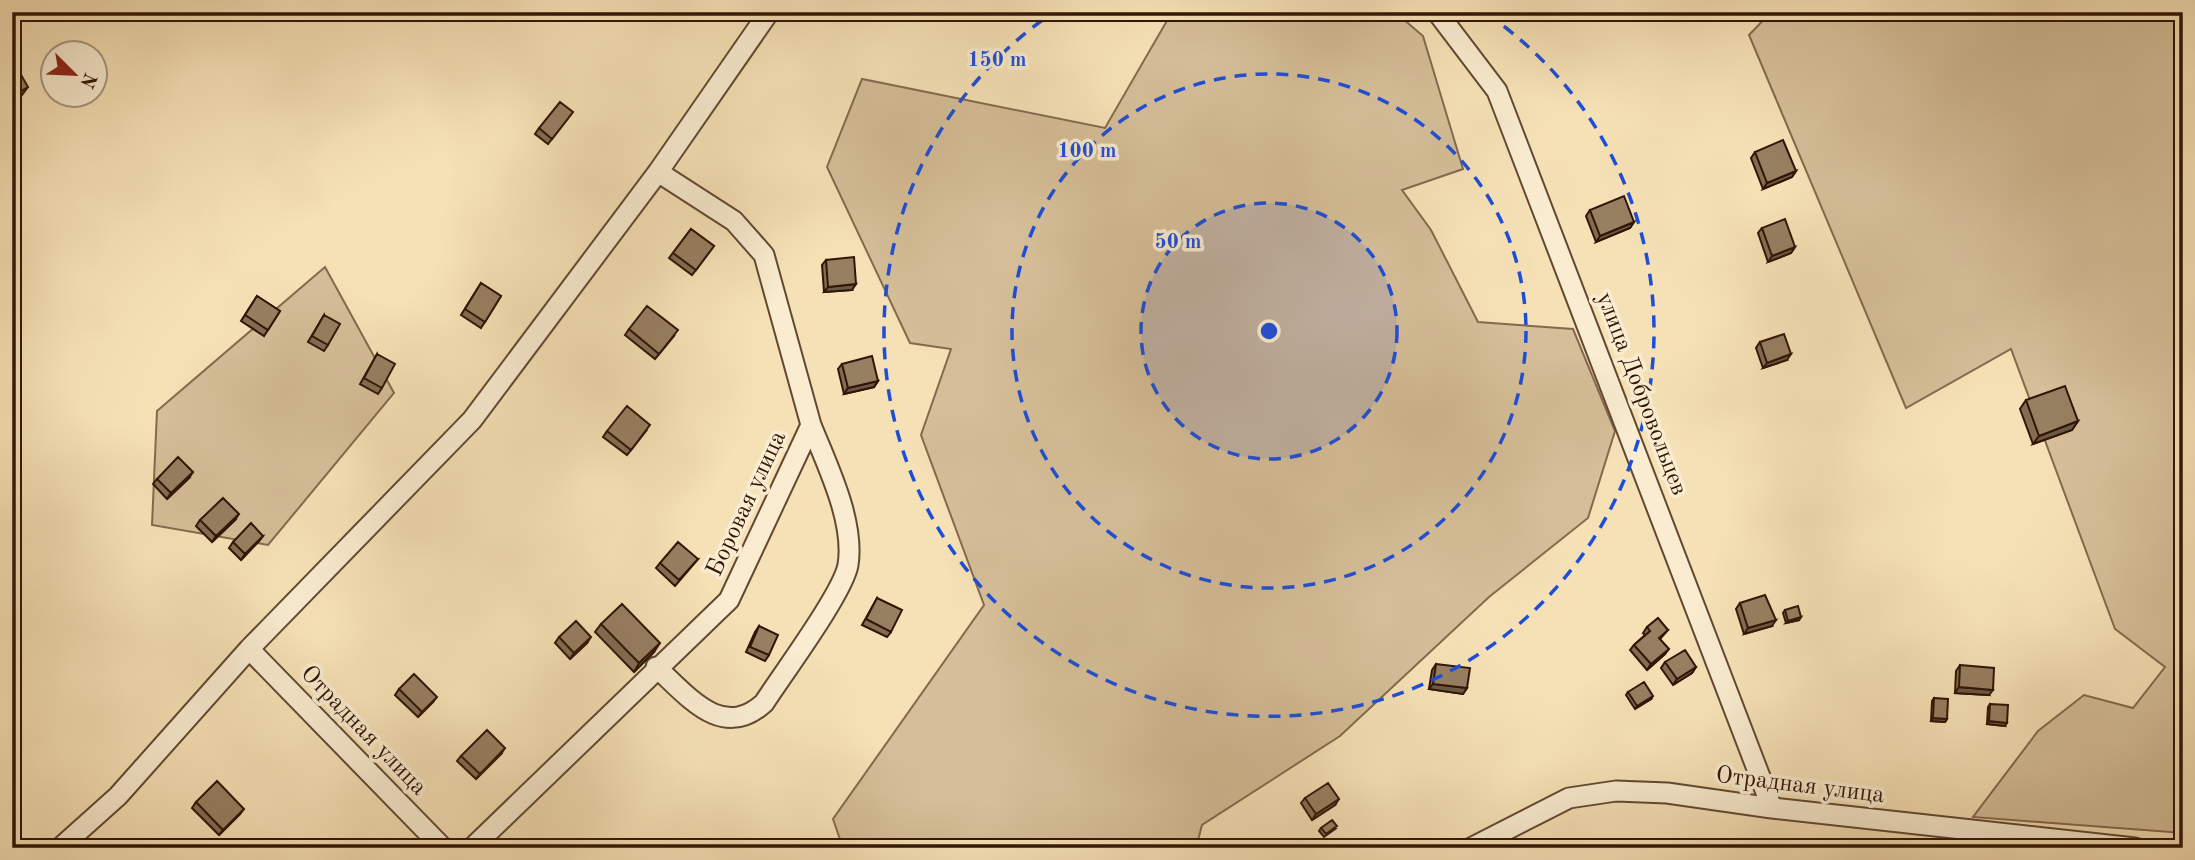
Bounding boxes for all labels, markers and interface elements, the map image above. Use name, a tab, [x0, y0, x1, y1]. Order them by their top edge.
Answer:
north arrow	[38, 38, 108, 108]
text: 150 m	[967, 50, 1027, 71]
text: N	[75, 69, 99, 91]
text: 100 m	[1057, 141, 1117, 162]
text: 50 m	[1154, 232, 1202, 253]
street label: улица Добровольцев	[1591, 289, 1691, 499]
centre of rings	[1257, 319, 1281, 343]
street label: Боровая улица	[703, 428, 791, 580]
street label: Отрадная улица	[295, 662, 431, 801]
street label: Отрадная улица	[1714, 764, 1886, 808]

